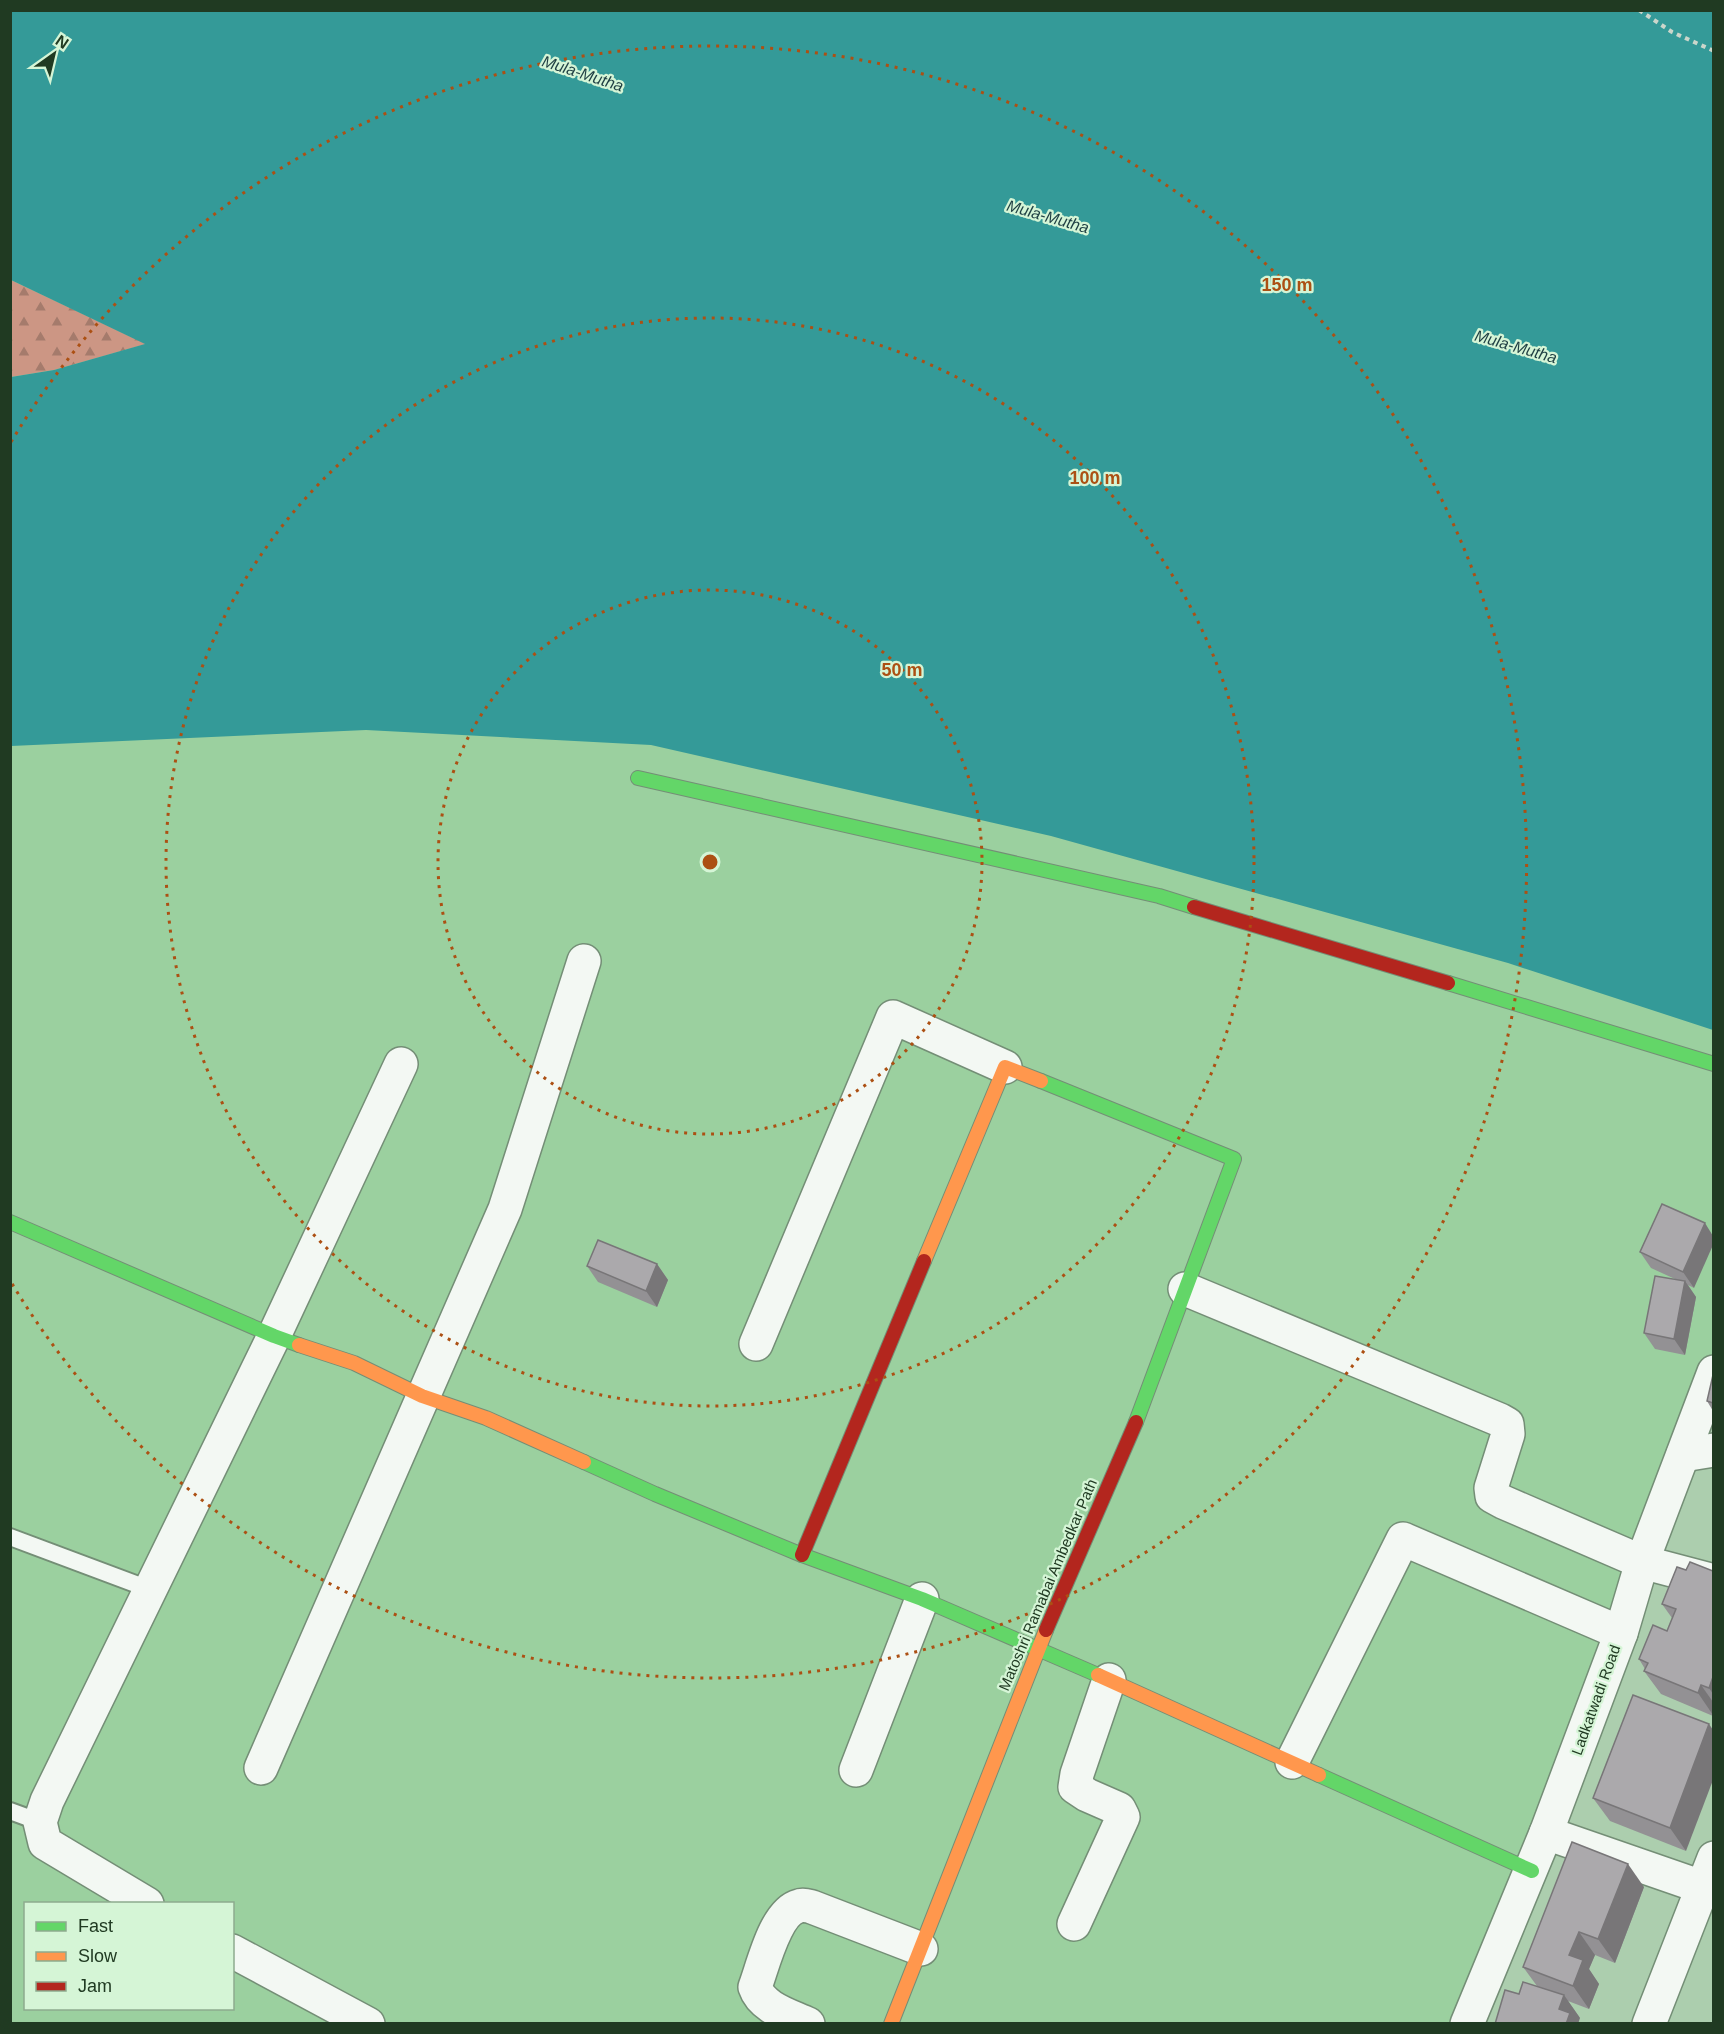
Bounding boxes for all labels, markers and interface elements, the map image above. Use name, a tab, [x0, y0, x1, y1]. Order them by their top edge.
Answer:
north arrow	[24, 24, 84, 84]
text: N	[53, 32, 72, 52]
water label: Mula-Mutha	[540, 52, 626, 95]
water label: Mula-Mutha	[1005, 197, 1091, 236]
text: 150 m	[1261, 275, 1313, 295]
water label: Mula-Mutha	[1473, 327, 1559, 366]
text: 100 m	[1069, 468, 1121, 488]
text: 50 m	[881, 660, 923, 680]
centre of rings	[700, 852, 720, 872]
street label: Matoshri Ramabai Ambedkar Path	[995, 1476, 1100, 1693]
street label: Ladkatwadi Road	[1568, 1642, 1623, 1757]
legend	[24, 1902, 234, 2010]
text: Fast	[78, 1916, 113, 1936]
text: Slow	[78, 1946, 118, 1966]
text: Jam	[78, 1976, 112, 1996]

